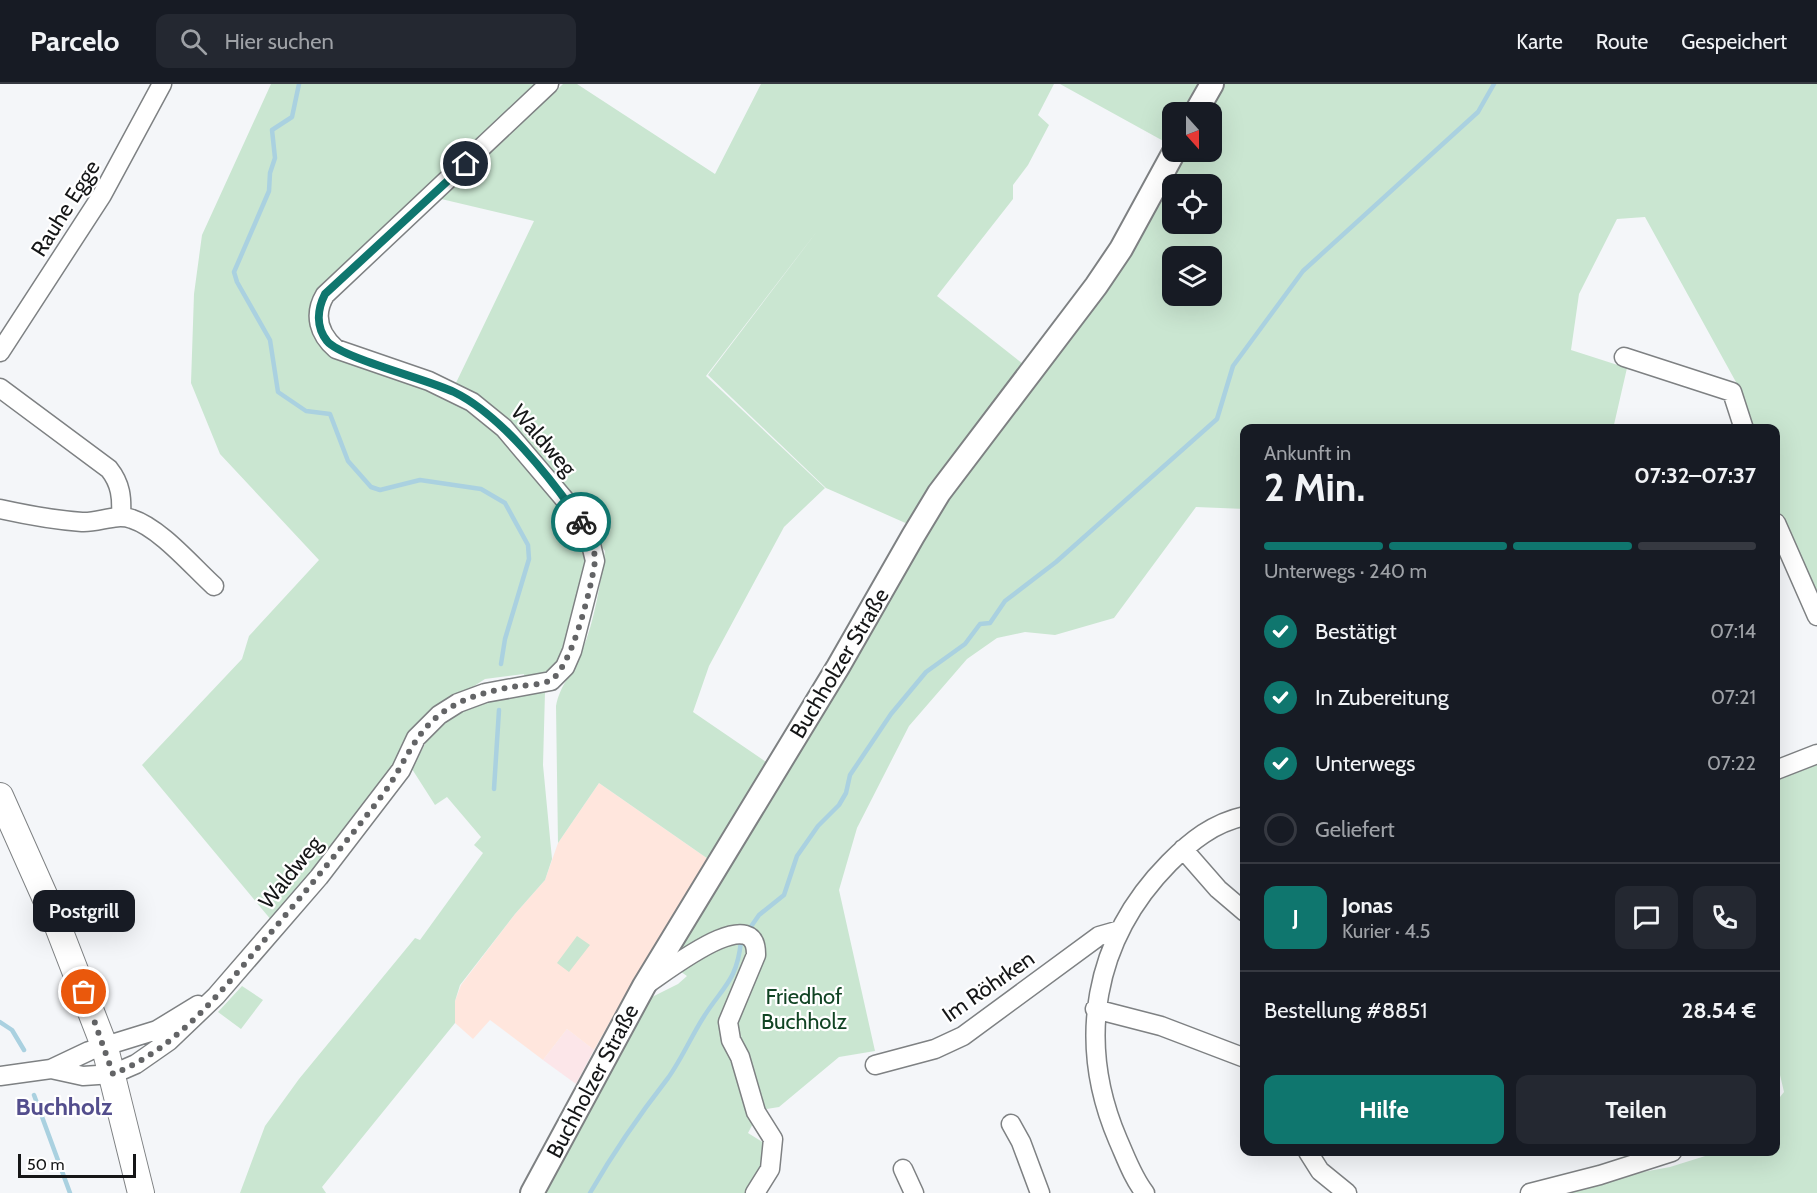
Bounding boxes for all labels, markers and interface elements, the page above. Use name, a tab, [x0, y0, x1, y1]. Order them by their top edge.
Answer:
search box	[156, 14, 576, 68]
text: Parcelo	[30, 24, 120, 58]
icon: search	[177, 25, 210, 58]
text: Hier suchen	[225, 28, 334, 55]
text: Karte	[1516, 29, 1563, 54]
text: Route	[1596, 29, 1648, 54]
text: Gespeichert	[1681, 29, 1787, 54]
north arrow	[1162, 102, 1222, 162]
map controls	[1162, 102, 1222, 306]
pin	[440, 138, 491, 189]
icon: home	[449, 147, 482, 180]
street label: Rauhe Egge	[25, 155, 106, 261]
button: locate	[1162, 174, 1222, 234]
button: layers	[1162, 246, 1222, 306]
street label: Waldweg	[505, 399, 583, 482]
text: Ankunft in	[1264, 441, 1351, 465]
text: 07:32–07:37	[1634, 462, 1756, 489]
text: 2 Min.	[1264, 463, 1365, 511]
courier	[551, 492, 611, 552]
icon: bike	[565, 506, 598, 539]
text: Unterwegs · 240 m	[1264, 559, 1427, 583]
street label: Buchholzer Straße	[784, 583, 895, 743]
icon: check	[1264, 615, 1297, 648]
text: Bestätigt	[1315, 618, 1397, 645]
text: 07:14	[1710, 619, 1756, 643]
icon: check	[1264, 681, 1297, 714]
text: In Zubereitung	[1315, 684, 1449, 711]
text: 07:21	[1711, 685, 1756, 709]
icon: check	[1264, 747, 1297, 780]
text: Unterwegs	[1315, 750, 1415, 777]
text: 07:22	[1707, 751, 1756, 775]
text: Geliefert	[1315, 816, 1395, 843]
street label: Waldweg	[253, 830, 329, 914]
button: chat	[1615, 886, 1678, 949]
button: phone	[1693, 886, 1756, 949]
callout: Postgrill	[33, 890, 135, 932]
text: Jonas	[1342, 892, 1393, 919]
text: Postgrill	[49, 899, 119, 923]
text: J	[1292, 904, 1299, 931]
text: Kurier · 4.5	[1342, 919, 1430, 943]
street label: Im Röhrken	[937, 945, 1040, 1028]
pin	[58, 966, 109, 1017]
icon: bag	[67, 975, 100, 1008]
park label: Friedhof Buchholz	[761, 983, 847, 1035]
text: Bestellung #8851	[1264, 997, 1427, 1024]
text: 28.54 €	[1682, 997, 1756, 1024]
street label: Buchholzer Straße	[541, 1000, 644, 1163]
button: Hilfe	[1264, 1075, 1504, 1144]
button: Teilen	[1516, 1075, 1756, 1144]
district label: Buchholz	[16, 1092, 112, 1121]
scale bar	[18, 1151, 136, 1178]
text: 50 m	[27, 1155, 64, 1174]

